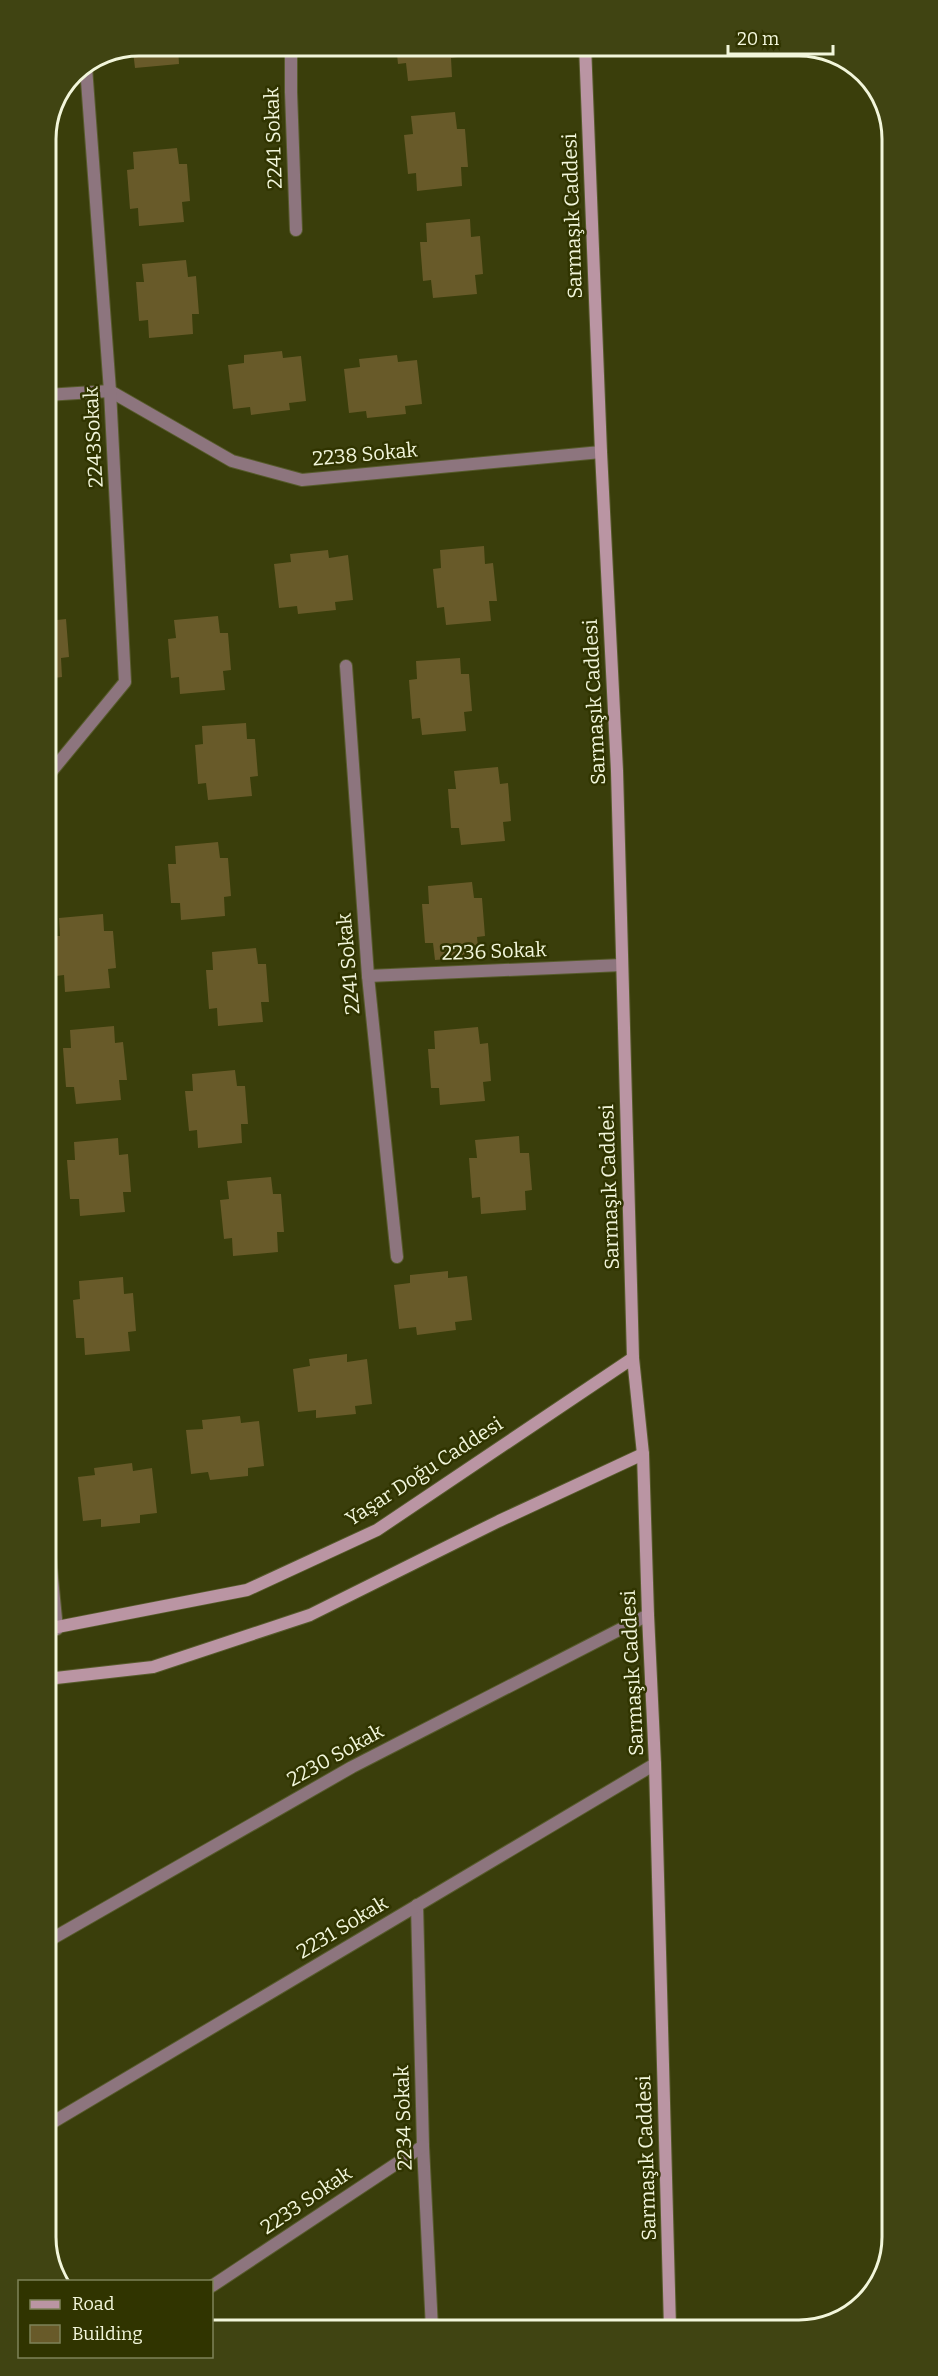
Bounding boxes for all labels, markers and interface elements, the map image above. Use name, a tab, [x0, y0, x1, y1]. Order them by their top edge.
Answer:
scale bar	[728, 18, 833, 56]
text: 20 m	[737, 28, 779, 50]
street label: 2241 Sokak	[259, 86, 287, 189]
street label: Sarmaşık Caddesi	[557, 133, 587, 299]
street label: 2243Sokak	[78, 385, 108, 488]
street label: 2238 Sokak	[311, 437, 419, 471]
street label: Sarmaşık Caddesi	[578, 619, 610, 785]
street label: 2241 Sokak	[332, 912, 364, 1016]
street label: 2236 Sokak	[441, 937, 548, 965]
street label: Sarmaşık Caddesi	[594, 1104, 624, 1270]
street label: Yaşar Doğu Caddesi	[341, 1411, 507, 1531]
street label: Sarmaşık Caddesi	[616, 1590, 648, 1756]
street label: 2230 Sokak	[283, 1718, 388, 1791]
street label: 2231 Sokak	[292, 1890, 392, 1963]
street label: 2234 Sokak	[389, 2064, 417, 2171]
street label: Sarmaşık Caddesi	[631, 2075, 661, 2241]
street label: 2233 Sokak	[256, 2160, 357, 2239]
legend	[18, 2280, 213, 2358]
text: Road	[72, 2293, 115, 2315]
text: Building	[72, 2323, 143, 2345]

